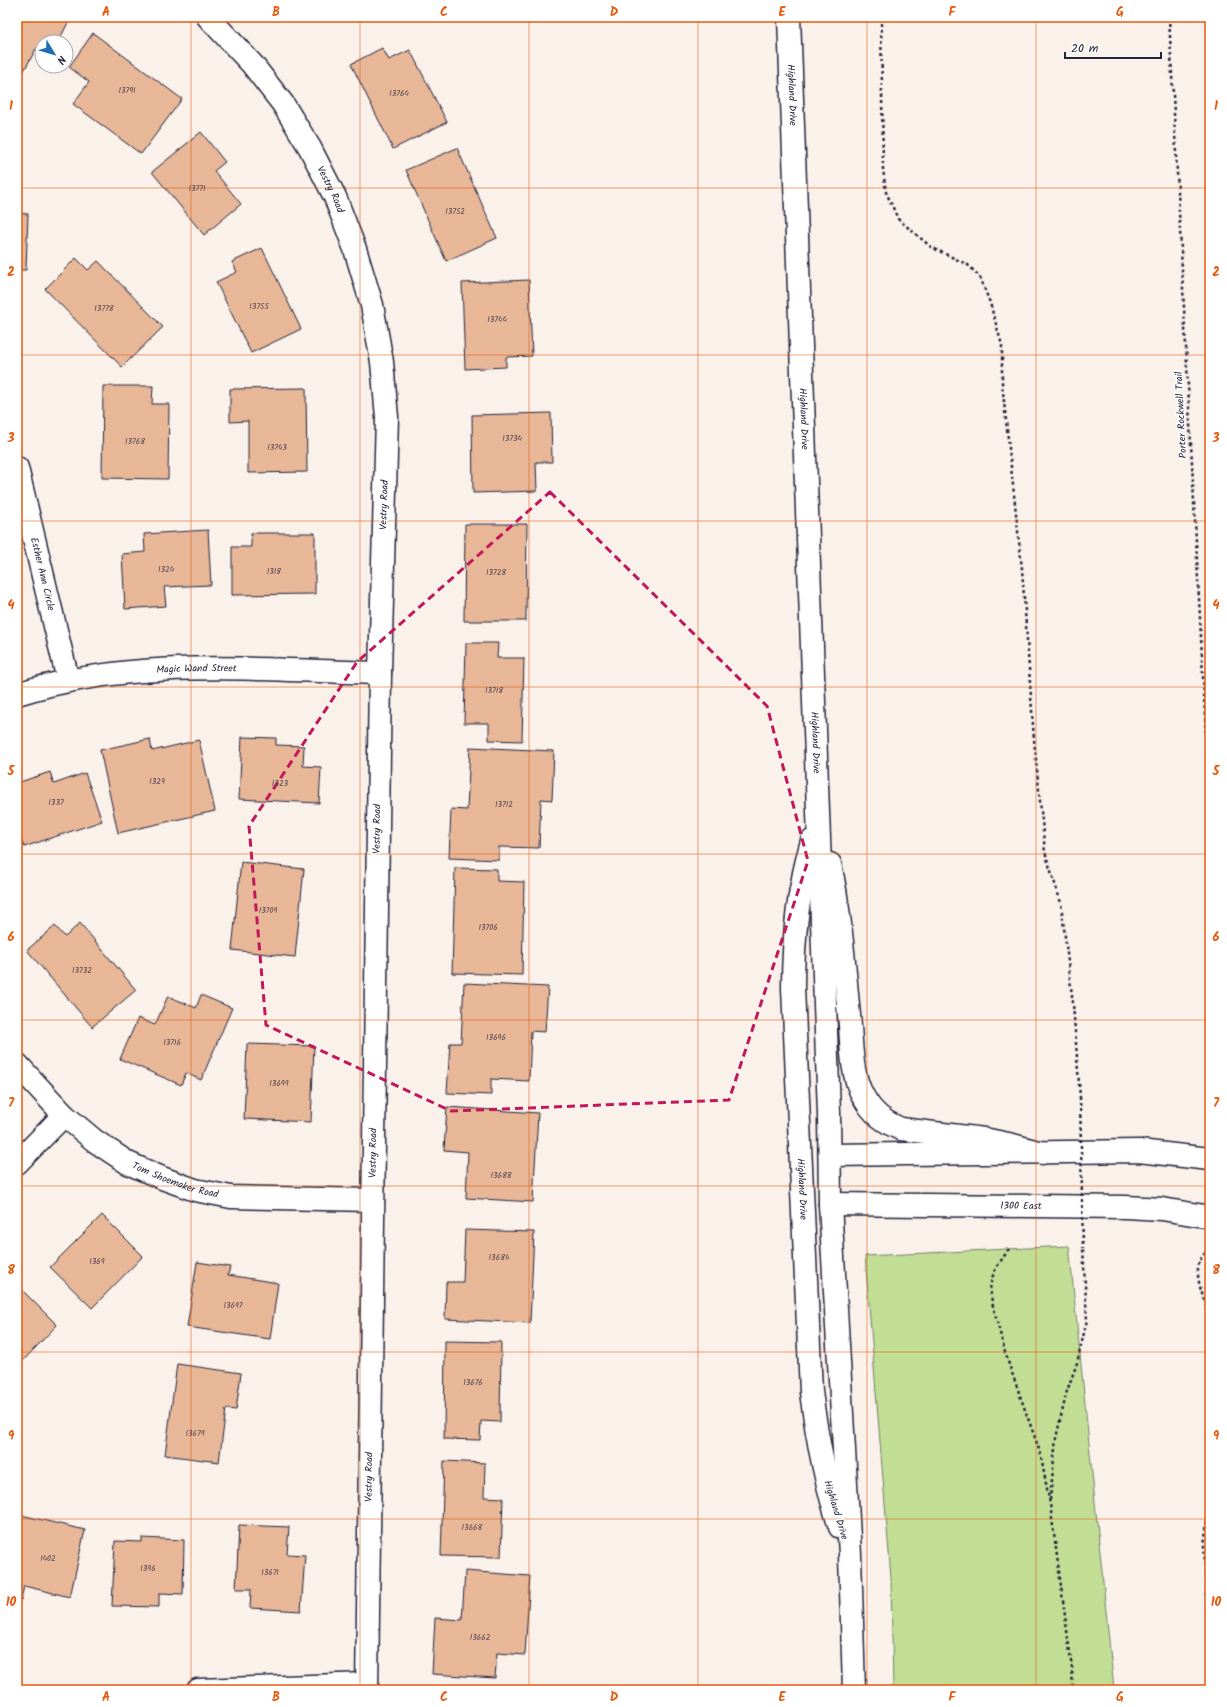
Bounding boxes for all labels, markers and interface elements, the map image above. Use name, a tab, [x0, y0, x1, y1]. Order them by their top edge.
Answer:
text: A	[102, 2, 110, 23]
text: B	[272, 2, 280, 23]
text: C	[440, 2, 448, 23]
text: D	[610, 2, 619, 23]
text: E	[778, 2, 786, 23]
text: F	[948, 2, 956, 23]
text: G	[1116, 2, 1124, 23]
north arrow	[34, 34, 74, 74]
scale bar	[1065, 34, 1161, 60]
text: 20 m	[1071, 39, 1099, 58]
text: N	[52, 51, 70, 68]
street label: Highland Drive	[783, 64, 801, 127]
house number: 13791	[118, 84, 136, 97]
house number: 13764	[389, 87, 409, 100]
text: 1	[9, 96, 13, 117]
text: 1	[1214, 96, 1218, 117]
street label: Vestry Road	[313, 163, 349, 216]
house number: 13771	[189, 182, 206, 195]
house number: 13752	[445, 205, 465, 218]
text: 2	[7, 262, 15, 283]
text: 2	[1212, 262, 1220, 283]
house number: 13755	[249, 300, 269, 313]
house number: 13778	[94, 302, 114, 315]
house number: 13744	[487, 313, 507, 326]
street label: Porter Rockwell Trail	[1171, 371, 1191, 459]
street label: Highland Drive	[795, 388, 813, 450]
text: 3	[6, 428, 15, 449]
text: 3	[1211, 428, 1220, 449]
house number: 13734	[502, 432, 522, 445]
house number: 13768	[125, 435, 145, 448]
house number: 13743	[267, 441, 287, 454]
street label: Vestry Road	[375, 479, 393, 530]
street label: Esther Ann Circle	[26, 536, 59, 613]
house number: 1324	[158, 563, 175, 576]
house number: 1318	[267, 565, 281, 578]
house number: 13728	[486, 566, 506, 579]
text: 4	[7, 595, 15, 616]
text: 4	[1212, 595, 1220, 616]
street label: Magic Wand Street	[156, 660, 237, 678]
house number: 13718	[485, 684, 503, 697]
street label: Highland Drive	[806, 711, 825, 774]
text: 5	[7, 761, 16, 782]
text: 5	[1212, 761, 1221, 782]
house number: 1329	[149, 775, 165, 788]
house number: 1323	[272, 777, 289, 790]
house number: 1337	[48, 796, 64, 809]
house number: 13712	[495, 798, 513, 811]
street label: Vestry Road	[369, 803, 385, 854]
house number: 13709	[259, 904, 277, 917]
house number: 13706	[478, 921, 498, 934]
text: 6	[7, 927, 15, 948]
text: 6	[1212, 927, 1220, 948]
house number: 13732	[72, 964, 92, 977]
house number: 13696	[486, 1031, 506, 1044]
house number: 13716	[163, 1036, 181, 1049]
house number: 13699	[269, 1077, 289, 1090]
text: 7	[8, 1093, 15, 1114]
text: 7	[1213, 1093, 1220, 1114]
street label: Vestry Road	[365, 1127, 381, 1178]
street label: Tom Shoemaker Road	[129, 1158, 221, 1203]
street label: Highland Drive	[793, 1158, 811, 1221]
house number: 13688	[490, 1169, 512, 1182]
street label: 1300 East	[1000, 1198, 1042, 1214]
house number: 13684	[489, 1251, 510, 1264]
house number: 1369	[89, 1255, 105, 1268]
text: 8	[7, 1260, 15, 1281]
text: 8	[1212, 1260, 1220, 1281]
house number: 13697	[223, 1299, 243, 1312]
house number: 13676	[463, 1376, 483, 1389]
text: 9	[8, 1426, 15, 1447]
text: 9	[1213, 1426, 1220, 1447]
house number: 13679	[185, 1427, 205, 1440]
street label: Vestry Road	[361, 1451, 377, 1502]
street label: Highland Drive	[819, 1478, 853, 1542]
house number: 13668	[462, 1521, 483, 1534]
house number: 1402	[40, 1552, 56, 1565]
house number: 1396	[140, 1562, 156, 1575]
house number: 13671	[261, 1566, 279, 1579]
text: 10	[6, 1592, 17, 1613]
text: 10	[1211, 1592, 1222, 1613]
house number: 13662	[470, 1631, 491, 1644]
text: A	[102, 1687, 110, 1707]
text: B	[272, 1687, 280, 1707]
text: C	[440, 1687, 448, 1707]
text: D	[610, 1687, 619, 1707]
text: E	[778, 1687, 786, 1707]
text: F	[948, 1687, 956, 1707]
text: G	[1116, 1687, 1124, 1707]

